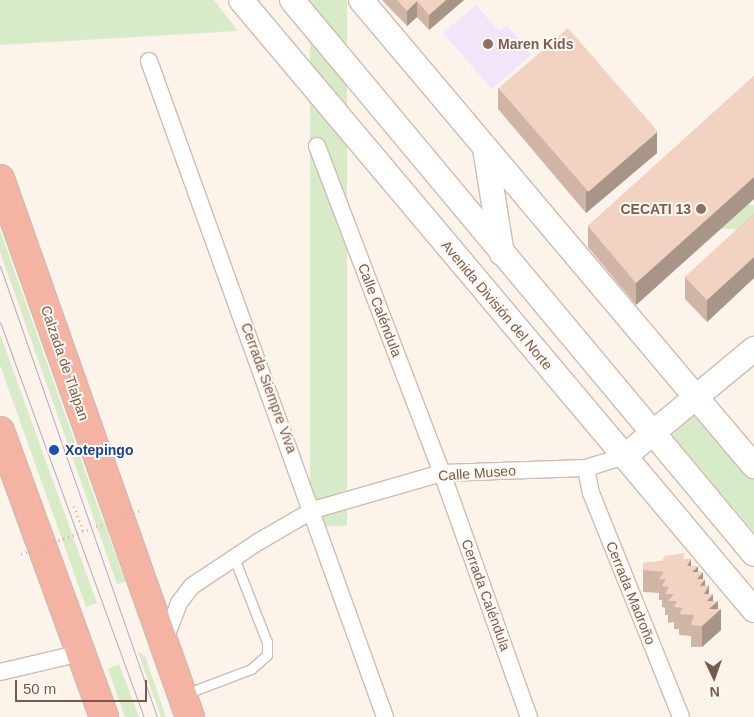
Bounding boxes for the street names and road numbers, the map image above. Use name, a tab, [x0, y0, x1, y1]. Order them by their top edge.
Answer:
street label: Avenida División del Norte	[438, 237, 556, 373]
street label: Calle Caléndula	[354, 261, 406, 359]
street label: Calzada de Tlalpan	[37, 303, 93, 423]
street label: Cerrada Siempre Viva	[238, 321, 300, 455]
street label: Calle Museo	[438, 462, 516, 484]
street label: Cerrada Caléndula	[458, 537, 514, 653]
street label: Cerrada Madroño	[603, 539, 659, 647]

